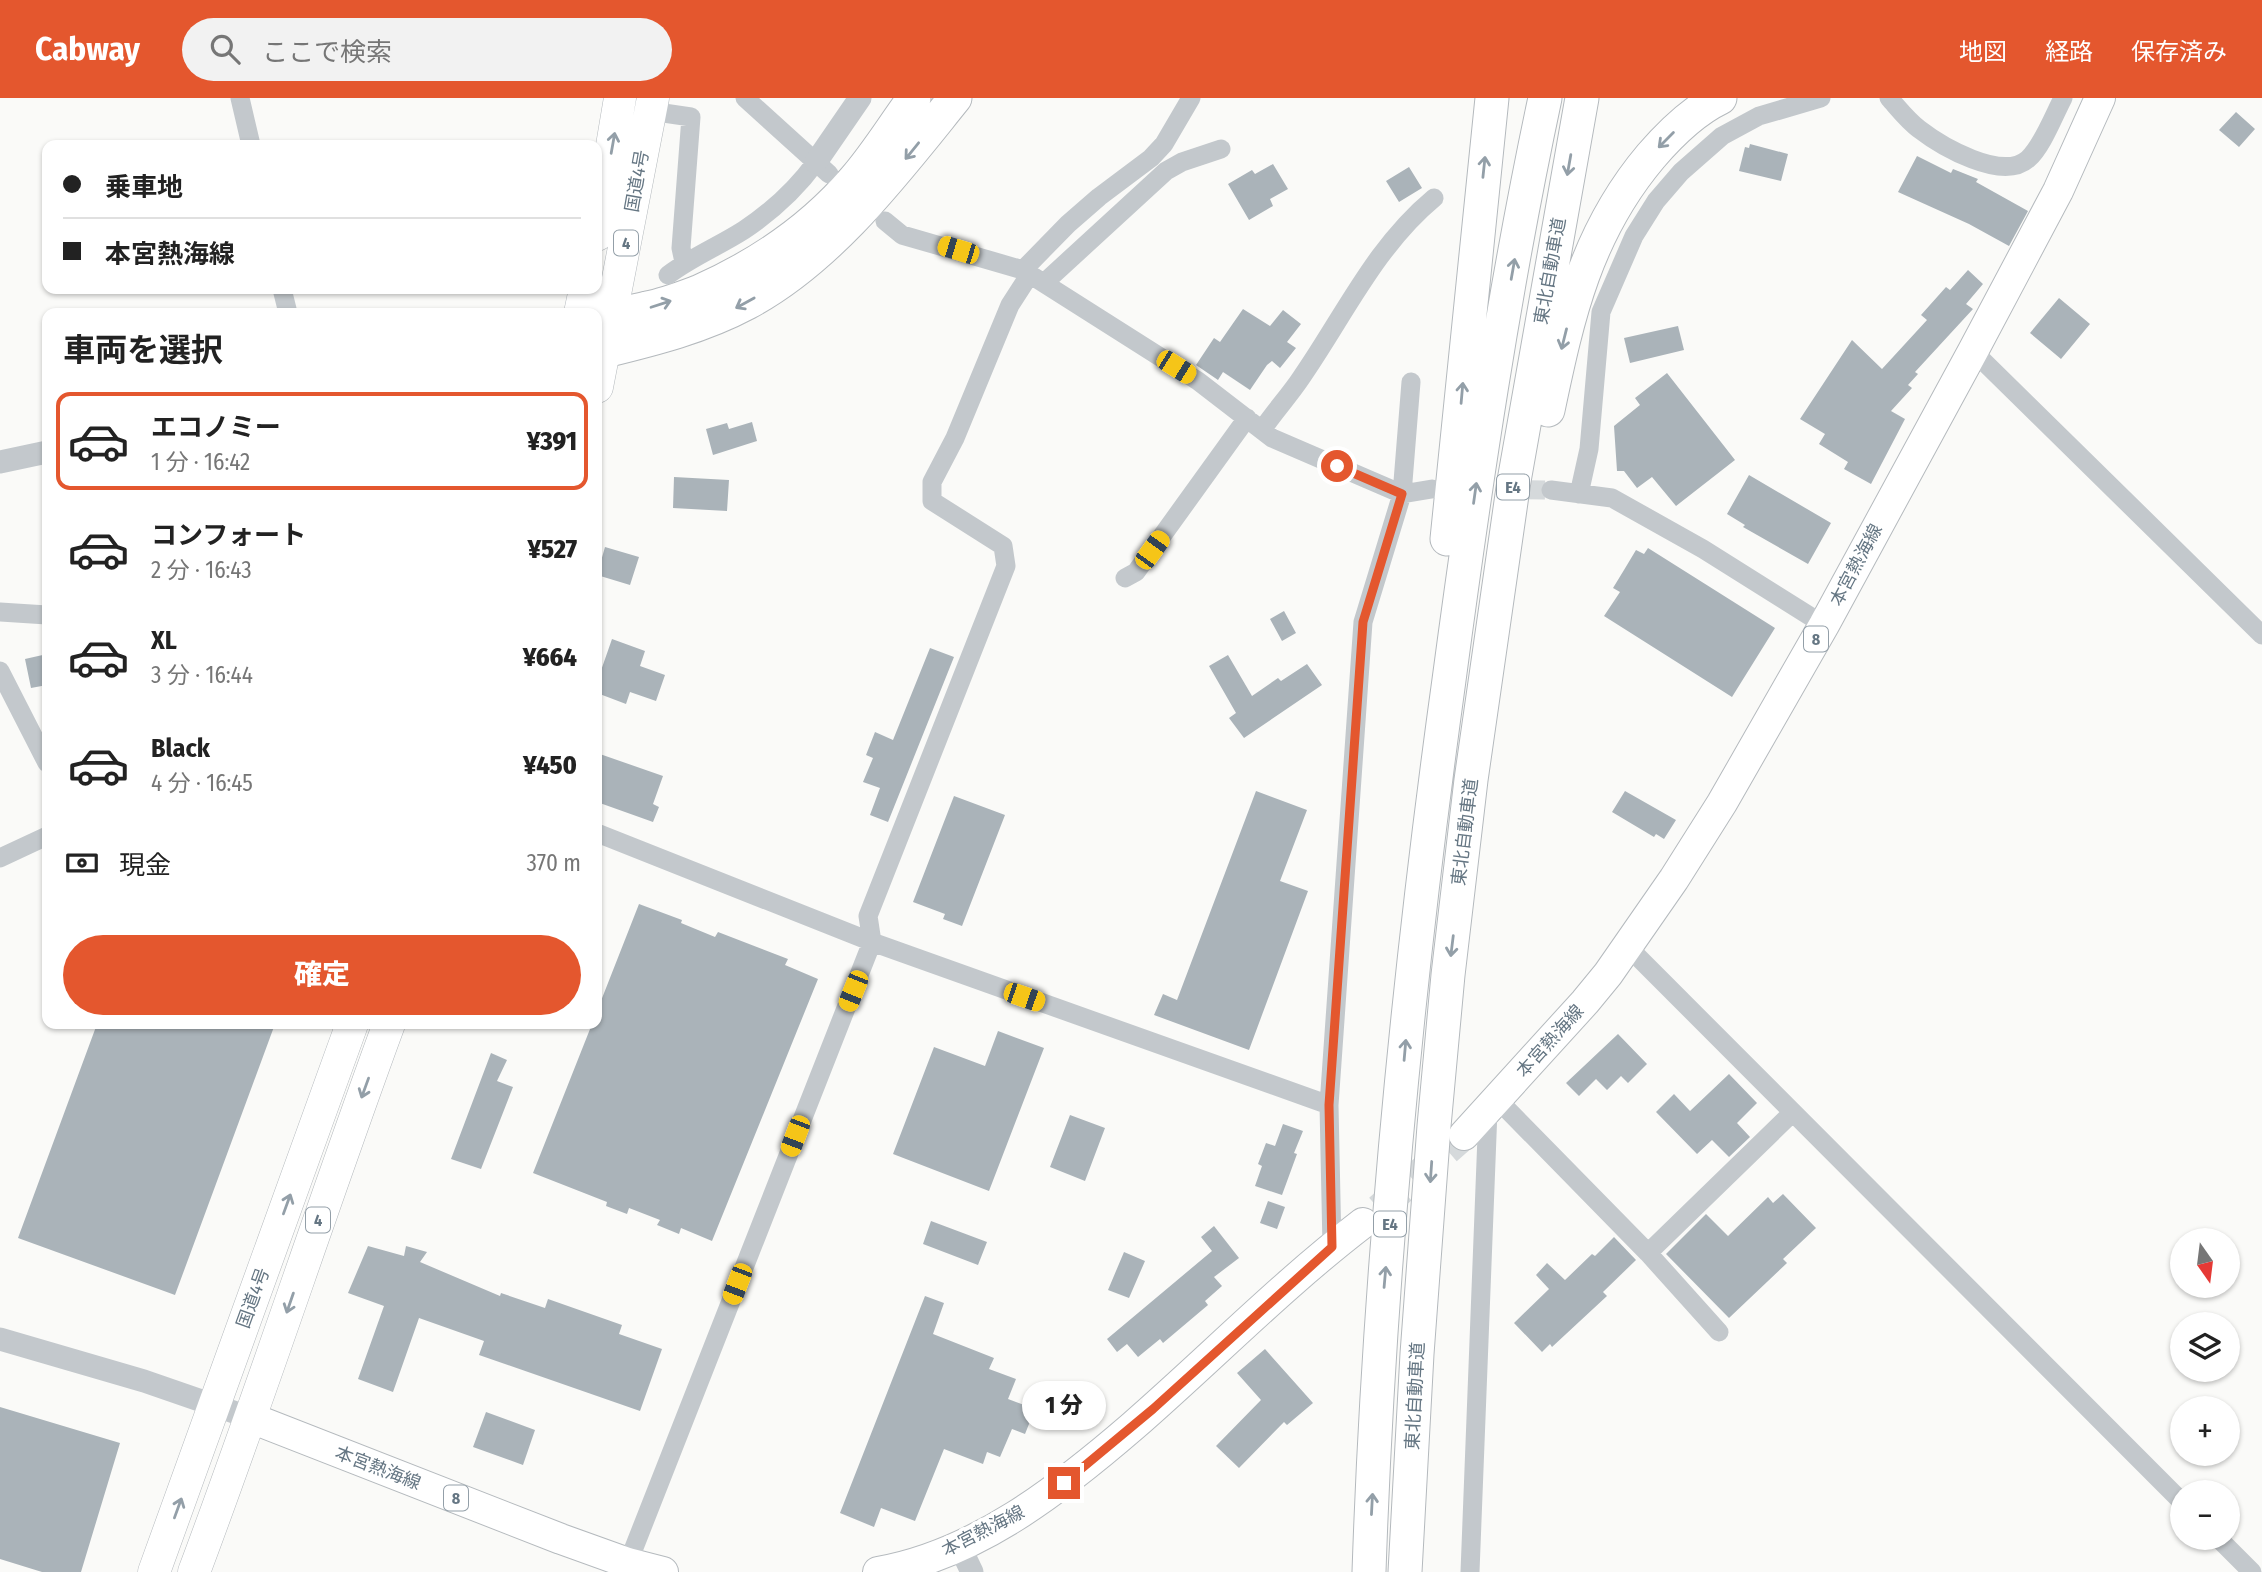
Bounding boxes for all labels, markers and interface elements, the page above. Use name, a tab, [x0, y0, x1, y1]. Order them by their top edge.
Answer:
search box	[182, 18, 672, 81]
text: Cabway	[35, 29, 140, 69]
icon: search	[206, 30, 244, 68]
text: ここで検索	[262, 37, 392, 68]
text: 地図	[1959, 38, 2007, 66]
text: 経路	[2045, 38, 2093, 66]
text: 保存済み	[2131, 38, 2227, 66]
one-way arrow	[1658, 131, 1675, 148]
one-way arrow	[607, 132, 620, 155]
one-way arrow	[904, 142, 920, 160]
street label: 国道4号	[621, 148, 653, 214]
one-way arrow	[1562, 153, 1575, 176]
one-way arrow	[1478, 156, 1491, 179]
text: 乗車地	[105, 172, 183, 203]
street label: 東北自動車道	[1530, 216, 1570, 326]
road number: 4	[614, 230, 638, 256]
car	[935, 234, 982, 266]
text: 本宮熱海線	[105, 239, 235, 270]
one-way arrow	[1507, 258, 1520, 281]
one-way arrow	[650, 297, 672, 309]
one-way arrow	[735, 297, 756, 310]
one-way arrow	[1557, 327, 1570, 350]
text: 車両を選択	[63, 331, 223, 369]
car	[1153, 347, 1200, 387]
one-way arrow	[1456, 383, 1469, 405]
icon: car	[67, 410, 130, 473]
text: エコノミー	[151, 412, 281, 443]
text: ¥391	[527, 426, 577, 457]
text: 1 分 · 16:42	[151, 448, 250, 476]
route start	[1321, 450, 1353, 482]
road number: E4	[1497, 474, 1529, 500]
one-way arrow	[1469, 482, 1482, 505]
icon: car	[67, 518, 130, 581]
text: コンフォート	[151, 520, 306, 551]
street label: 本宮熱海線	[1825, 520, 1887, 610]
car	[1132, 527, 1173, 573]
text: ¥527	[527, 534, 577, 565]
text: 2 分 · 16:43	[151, 556, 252, 584]
text: XL	[151, 625, 177, 656]
icon: car	[67, 626, 130, 689]
road number: 8	[1804, 626, 1828, 652]
text: ¥664	[523, 642, 577, 673]
text: 3 分 · 16:44	[151, 661, 253, 689]
text: Black	[151, 733, 210, 764]
icon: car	[67, 734, 130, 797]
text: ¥450	[523, 750, 577, 781]
text: 4 分 · 16:45	[151, 769, 253, 797]
street label: 東北自動車道	[1448, 777, 1482, 887]
icon: cash	[63, 844, 101, 882]
text: 370 m	[527, 849, 581, 877]
text: 現金	[119, 850, 171, 881]
one-way arrow	[1445, 934, 1458, 957]
button: 確定	[63, 935, 581, 1015]
car	[836, 968, 871, 1014]
car	[1001, 980, 1048, 1014]
street label: 本宮熱海線	[1512, 1000, 1588, 1082]
one-way arrow	[1398, 1039, 1411, 1062]
one-way arrow	[358, 1076, 371, 1098]
car	[778, 1113, 813, 1159]
one-way arrow	[1424, 1161, 1437, 1183]
one-way arrow	[282, 1193, 294, 1215]
road number: 4	[306, 1208, 330, 1232]
road number: E4	[1374, 1212, 1406, 1236]
north arrow	[2170, 1228, 2240, 1298]
map controls	[2170, 1228, 2240, 1550]
car	[720, 1261, 755, 1307]
street label: 国道4号	[232, 1265, 274, 1331]
one-way arrow	[1379, 1266, 1392, 1289]
one-way arrow	[283, 1291, 295, 1313]
button: layers	[2170, 1312, 2240, 1382]
street label: 東北自動車道	[1401, 1341, 1429, 1451]
callout: 1 分	[1022, 1382, 1106, 1430]
text: 1 分	[1045, 1391, 1083, 1419]
button: +	[2170, 1396, 2240, 1466]
street label: 本宮熱海線	[332, 1442, 424, 1494]
route end	[1048, 1467, 1080, 1499]
button: −	[2170, 1480, 2240, 1550]
road number: 8	[444, 1486, 468, 1510]
one-way arrow	[1365, 1493, 1378, 1516]
one-way arrow	[172, 1497, 185, 1519]
street label: 本宮熱海線	[938, 1501, 1028, 1561]

